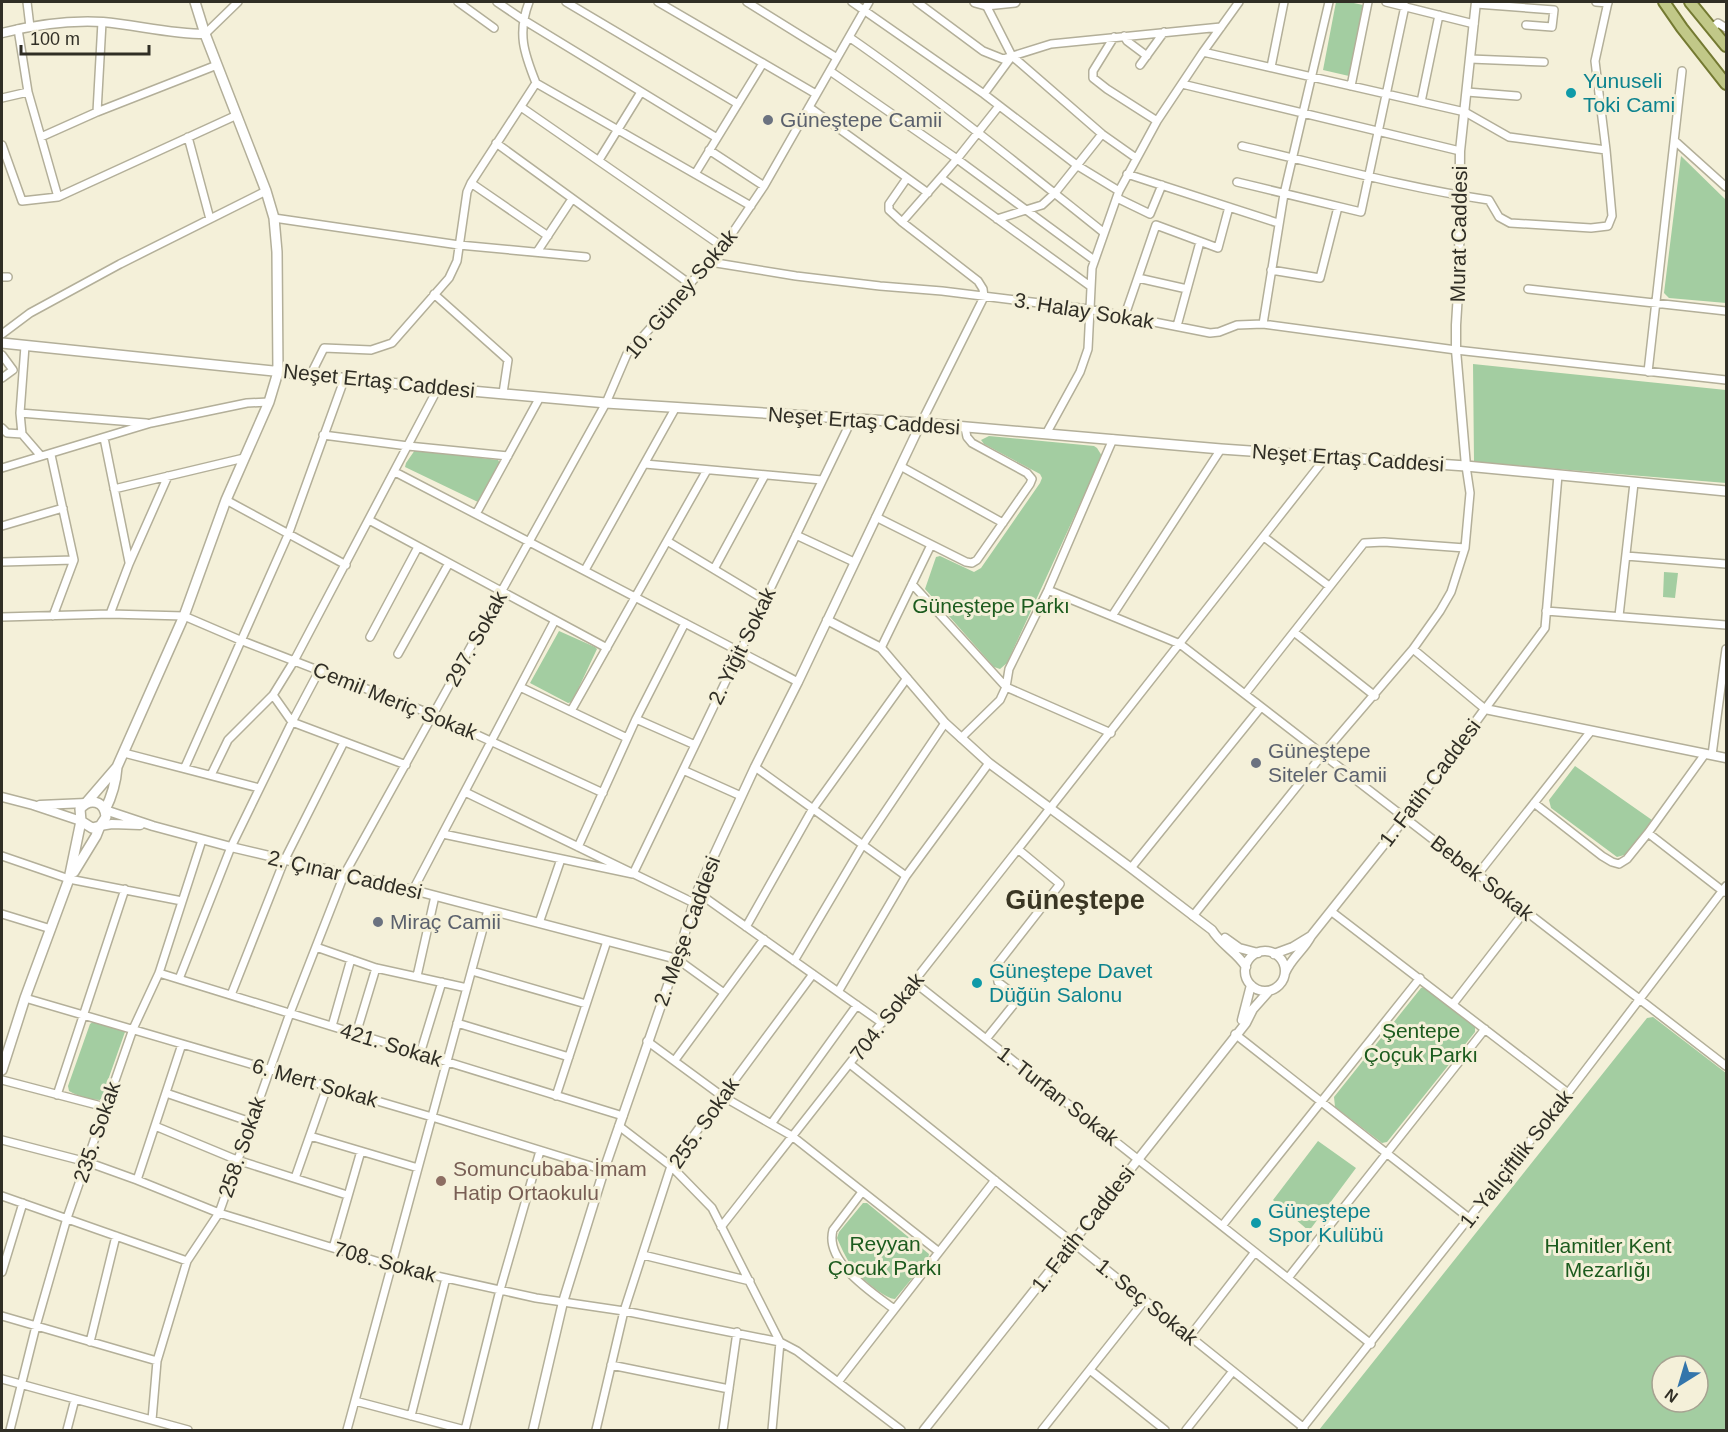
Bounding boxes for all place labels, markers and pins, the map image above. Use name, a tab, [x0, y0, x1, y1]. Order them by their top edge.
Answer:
place label: Yunuseli Toki Cami	[1583, 69, 1675, 116]
marker: Yunuseli Toki Cami	[1564, 86, 1578, 100]
place label: Güneştepe Camii	[780, 108, 942, 131]
marker: Güneştepe Camii	[761, 113, 775, 127]
place label: Güneştepe Siteler Camii	[1268, 739, 1387, 786]
marker: Güneştepe Siteler Camii	[1249, 756, 1263, 770]
place label: Miraç Camii	[390, 910, 501, 933]
marker: Miraç Camii	[371, 915, 385, 929]
place label: Güneştepe Davet Düğün Salonu	[989, 959, 1153, 1006]
marker: Güneştepe Davet Düğün Salonu	[970, 976, 984, 990]
place label: Somuncubaba İmam Hatip Ortaokulu	[453, 1157, 647, 1204]
marker: Somuncubaba İmam Hatip Ortaokulu	[434, 1174, 448, 1188]
place label: Güneştepe Spor Kulübü	[1268, 1199, 1384, 1246]
marker: Güneştepe Spor Kulübü	[1249, 1216, 1263, 1230]

